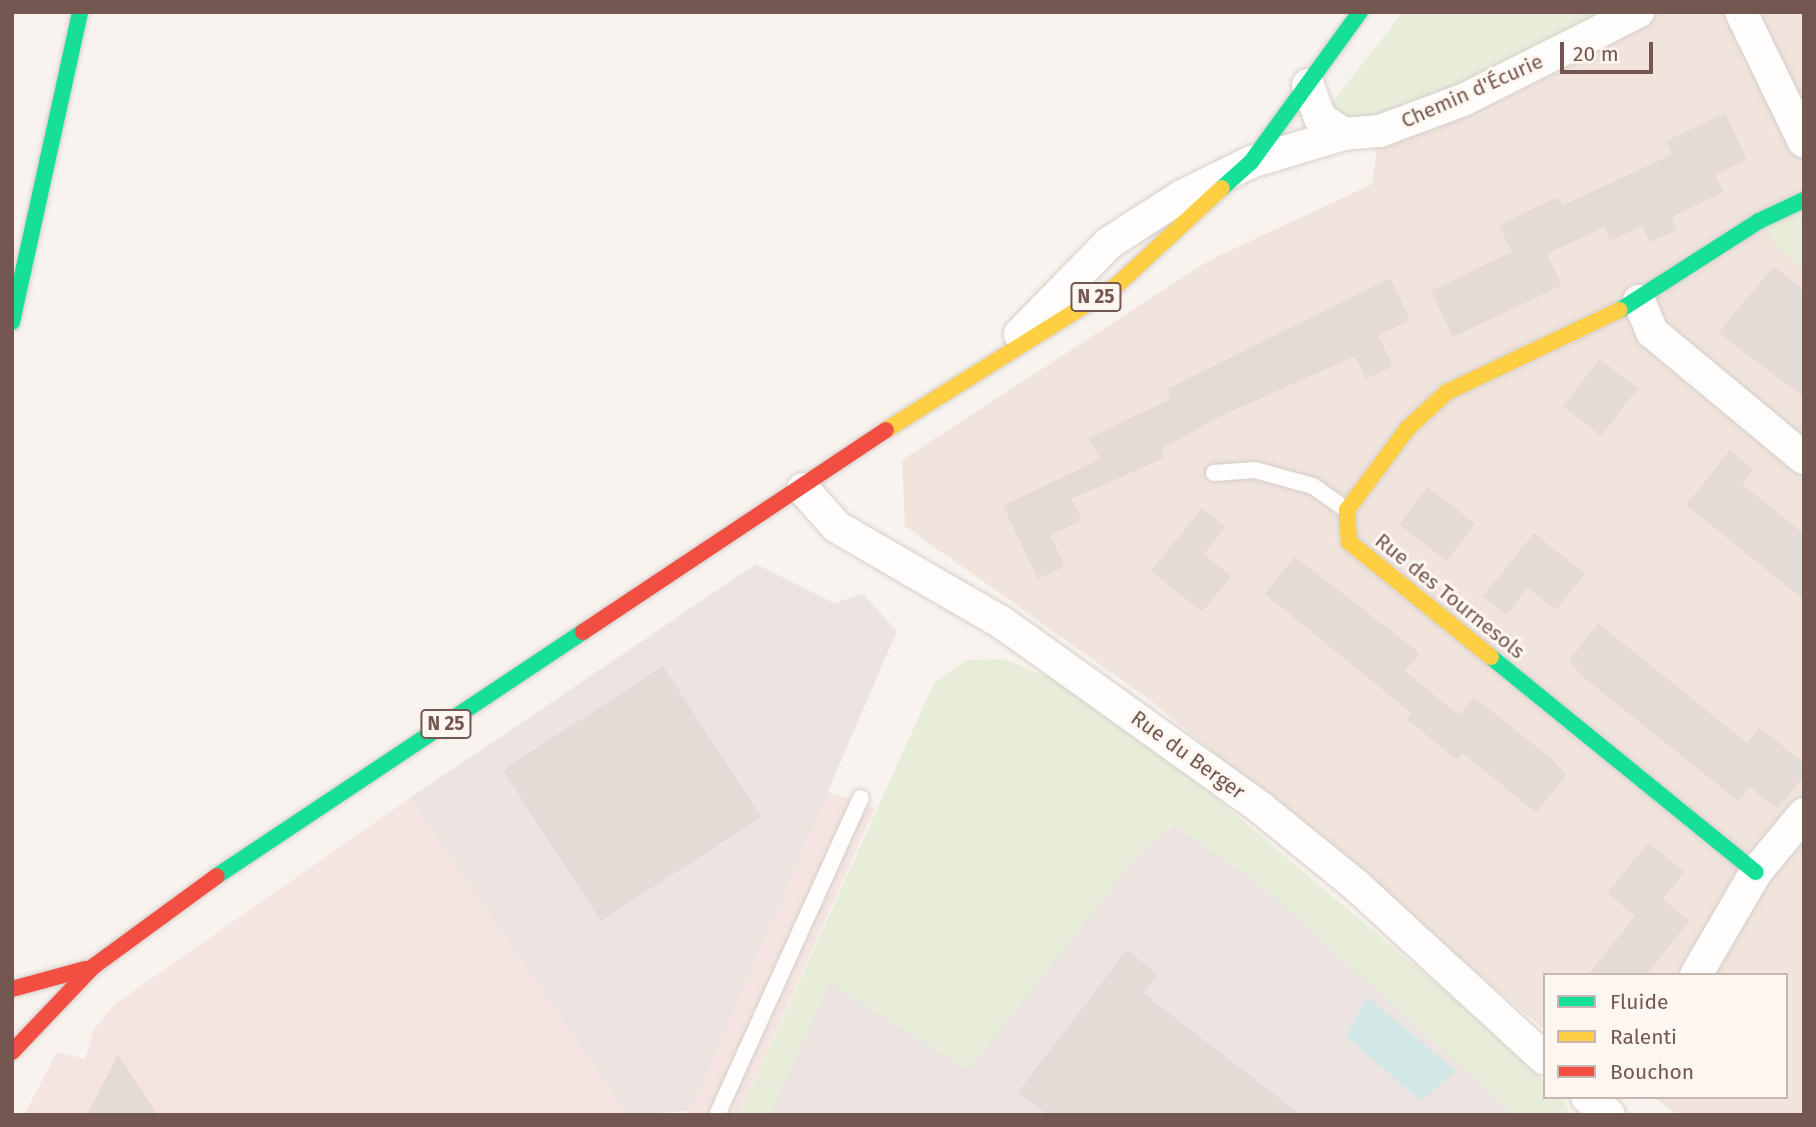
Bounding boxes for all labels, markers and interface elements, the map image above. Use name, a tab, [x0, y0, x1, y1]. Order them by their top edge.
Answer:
scale bar	[1564, 28, 1657, 72]
text: 20 m	[1573, 41, 1619, 67]
street label: Chemin d'Écurie	[1397, 48, 1547, 134]
road number: N 25	[1070, 282, 1122, 312]
street label: Rue des Tournesols	[1370, 528, 1530, 664]
street label: Rue du Berger	[1126, 705, 1250, 805]
road number: N 25	[420, 708, 472, 740]
legend	[1543, 973, 1788, 1099]
text: Fluide	[1610, 989, 1668, 1015]
text: Ralenti	[1610, 1024, 1677, 1050]
text: Bouchon	[1610, 1059, 1694, 1085]

